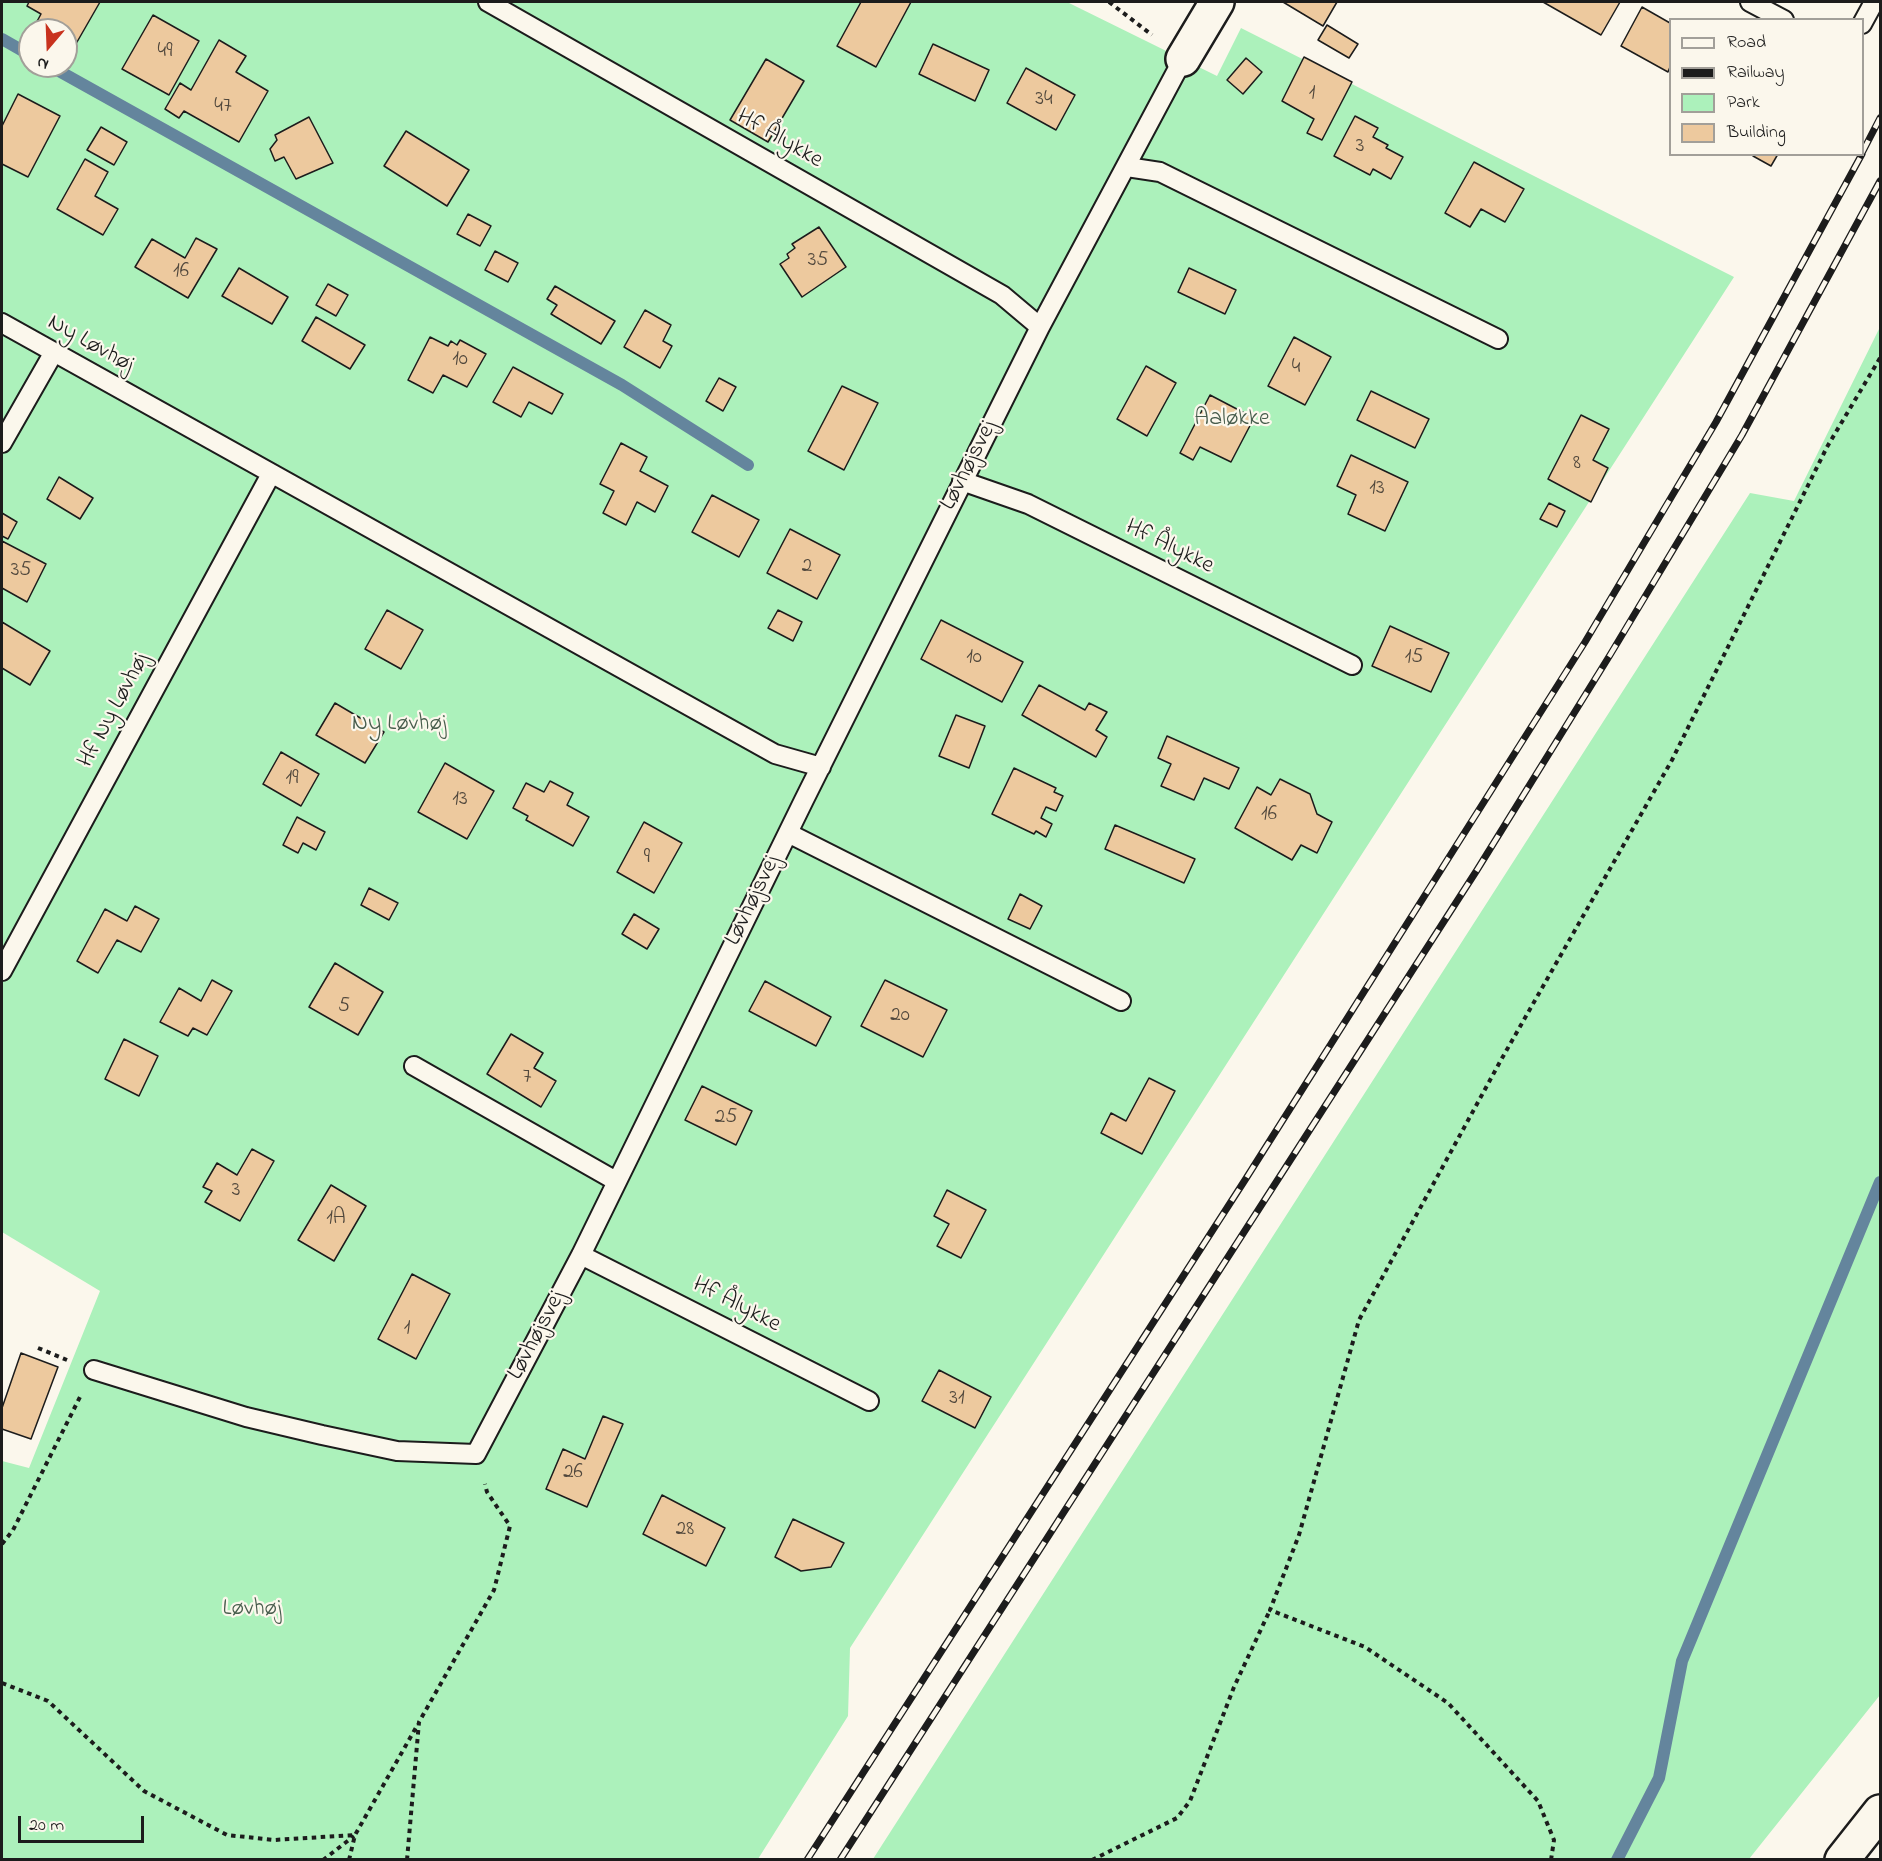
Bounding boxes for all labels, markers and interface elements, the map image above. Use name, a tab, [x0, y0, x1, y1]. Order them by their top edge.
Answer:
north arrow	[18, 18, 78, 78]
legend	[1669, 18, 1864, 156]
text: Road	[1727, 30, 1766, 56]
house number: 49	[158, 40, 172, 66]
text: N	[34, 50, 52, 76]
text: Railway	[1727, 60, 1784, 86]
house number: 1	[1309, 82, 1315, 108]
house number: 34	[1035, 88, 1053, 114]
text: Park	[1727, 90, 1760, 116]
house number: 47	[214, 95, 232, 121]
street label: Hf Ålykke	[731, 104, 827, 176]
text: Building	[1727, 120, 1786, 146]
house number: 3	[1356, 135, 1364, 161]
house number: 35	[808, 249, 828, 275]
house number: 16	[173, 260, 189, 286]
street label: Ny Løvhøj	[42, 310, 138, 380]
house number: 10	[452, 348, 468, 374]
house number: 4	[1292, 356, 1300, 382]
park label: Aaløkke	[1194, 406, 1270, 434]
street label: Løvhøjsvej	[935, 416, 1005, 516]
house number: 8	[1573, 452, 1581, 478]
house number: 13	[1369, 477, 1385, 503]
street label: Hf Ålykke	[1120, 514, 1218, 582]
house number: 2	[802, 555, 812, 581]
house number: 35	[11, 559, 31, 585]
house number: 10	[966, 646, 982, 672]
house number: 15	[1405, 646, 1423, 672]
street label: Hf Ny Løvhøj	[73, 649, 157, 773]
park label: Ny Løvhøj	[352, 711, 446, 739]
house number: 19	[286, 767, 298, 793]
house number: 13	[452, 788, 468, 814]
house number: 16	[1261, 803, 1277, 829]
house number: 9	[644, 846, 650, 872]
street label: Løvhøjsvej	[720, 851, 788, 951]
house number: 5	[338, 995, 350, 1021]
house number: 20	[890, 1004, 910, 1030]
house number: 7	[523, 1066, 531, 1092]
house number: 25	[715, 1106, 737, 1132]
house number: 3	[232, 1179, 240, 1205]
house number: 1A	[326, 1207, 346, 1233]
street label: Hf Ålykke	[687, 1272, 785, 1340]
street label: Løvhøjsvej	[503, 1287, 573, 1385]
house number: 1	[404, 1317, 410, 1343]
house number: 31	[949, 1387, 965, 1413]
house number: 26	[563, 1461, 583, 1487]
house number: 28	[676, 1518, 694, 1544]
park label: Løvhøj	[223, 1596, 281, 1624]
scale bar	[21, 1804, 147, 1842]
text: 20 m	[29, 1813, 64, 1839]

